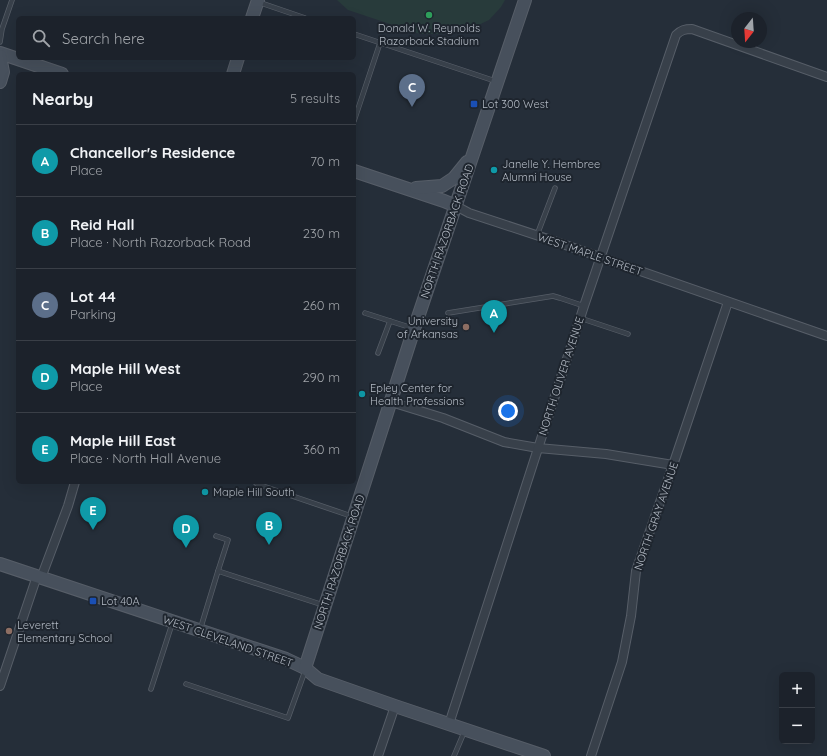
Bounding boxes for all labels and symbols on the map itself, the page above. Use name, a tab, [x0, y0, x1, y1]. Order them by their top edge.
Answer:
marker: Donald W. Reynolds Razorback Stadium	[424, 10, 434, 20]
north arrow	[731, 12, 767, 48]
place label: Donald W. Reynolds Razorback Stadium	[378, 21, 480, 48]
pin: C	[399, 74, 425, 107]
place label: Lot 300 West	[482, 97, 549, 111]
marker: Lot 300 West	[469, 99, 479, 109]
place label: Janelle Y. Hembree Alumni House	[502, 157, 600, 184]
street label: NORTH RAZORBACK ROAD	[417, 162, 477, 300]
marker: Janelle Y. Hembree Alumni House	[489, 165, 499, 175]
street label: WEST MAPLE STREET	[536, 229, 645, 279]
pin: A	[481, 300, 507, 333]
place label: University of Arkansas	[397, 314, 458, 341]
street label: NORTH OLIVER AVENUE	[535, 315, 587, 437]
marker: University of Arkansas	[461, 322, 471, 332]
place label: Epley Center for Health Professions	[370, 381, 464, 408]
marker: Epley Center for Health Professions	[357, 389, 367, 399]
your location	[498, 401, 518, 421]
street label: NORTH GRAY AVENUE	[631, 460, 681, 572]
place label: Maple Hill South	[213, 485, 294, 499]
marker: Maple Hill South	[200, 487, 210, 497]
street label: NORTH RAZORBACK ROAD	[311, 493, 367, 631]
pin: E	[80, 497, 106, 530]
pin: B	[256, 512, 282, 545]
pin: D	[173, 515, 199, 548]
place label: Lot 40A	[101, 594, 140, 608]
marker: Lot 40A	[88, 596, 98, 606]
street label: WEST CLEVELAND STREET	[161, 612, 295, 670]
place label: Leverett Elementary School	[17, 618, 112, 645]
marker: Leverett Elementary School	[4, 626, 14, 636]

